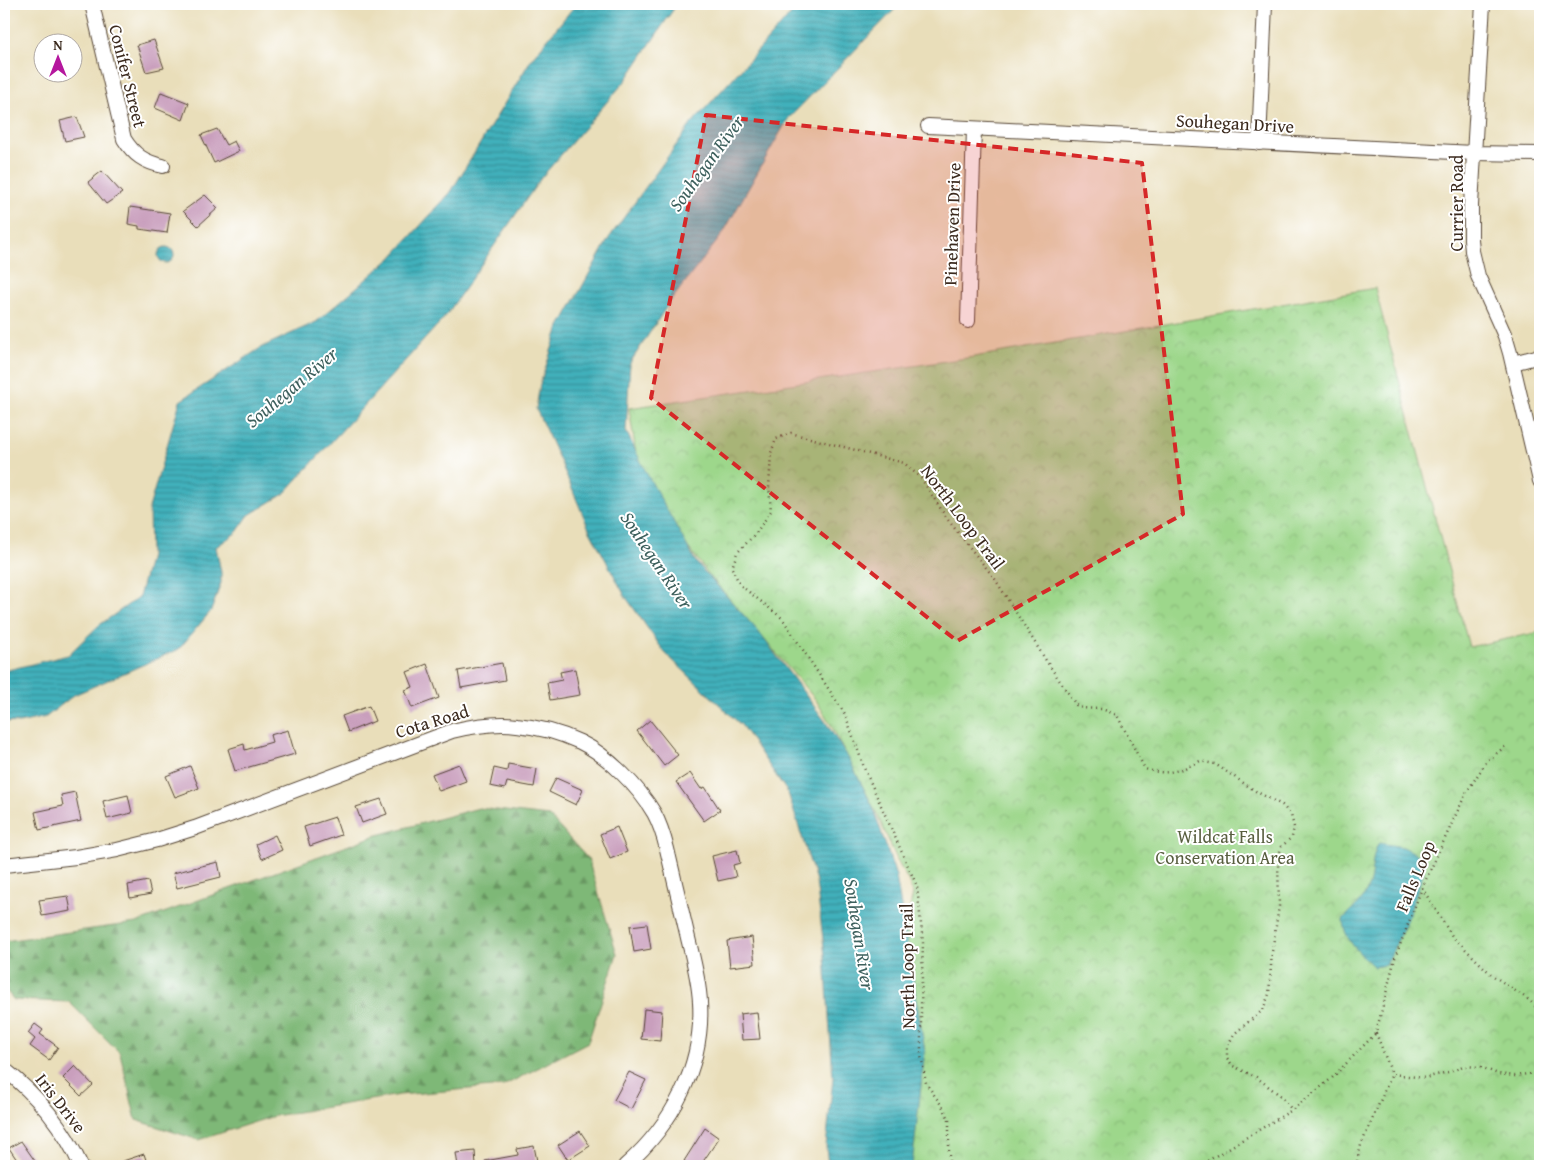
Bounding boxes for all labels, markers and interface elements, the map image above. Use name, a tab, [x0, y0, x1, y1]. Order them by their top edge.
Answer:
street label: Conifer Street	[102, 22, 154, 131]
north arrow	[32, 32, 82, 82]
text: N	[53, 35, 63, 55]
street label: Souhegan Drive	[1175, 106, 1295, 140]
water label: Souhegan River	[662, 108, 751, 217]
street label: Currier Road	[1443, 154, 1470, 251]
street label: Pinehaven Drive	[936, 162, 968, 286]
water label: Souhegan River	[239, 339, 344, 434]
street label: North Loop Trail	[914, 459, 1012, 575]
water label: Souhegan River	[614, 505, 701, 615]
street label: Cota Road	[392, 697, 472, 745]
park label: Wildcat Falls Conservation Area	[1156, 823, 1295, 871]
street label: Falls Loop	[1388, 836, 1442, 916]
water label: Souhegan River	[837, 876, 883, 993]
street label: North Loop Trail	[892, 903, 922, 1029]
street label: Iris Drive	[29, 1067, 93, 1139]

